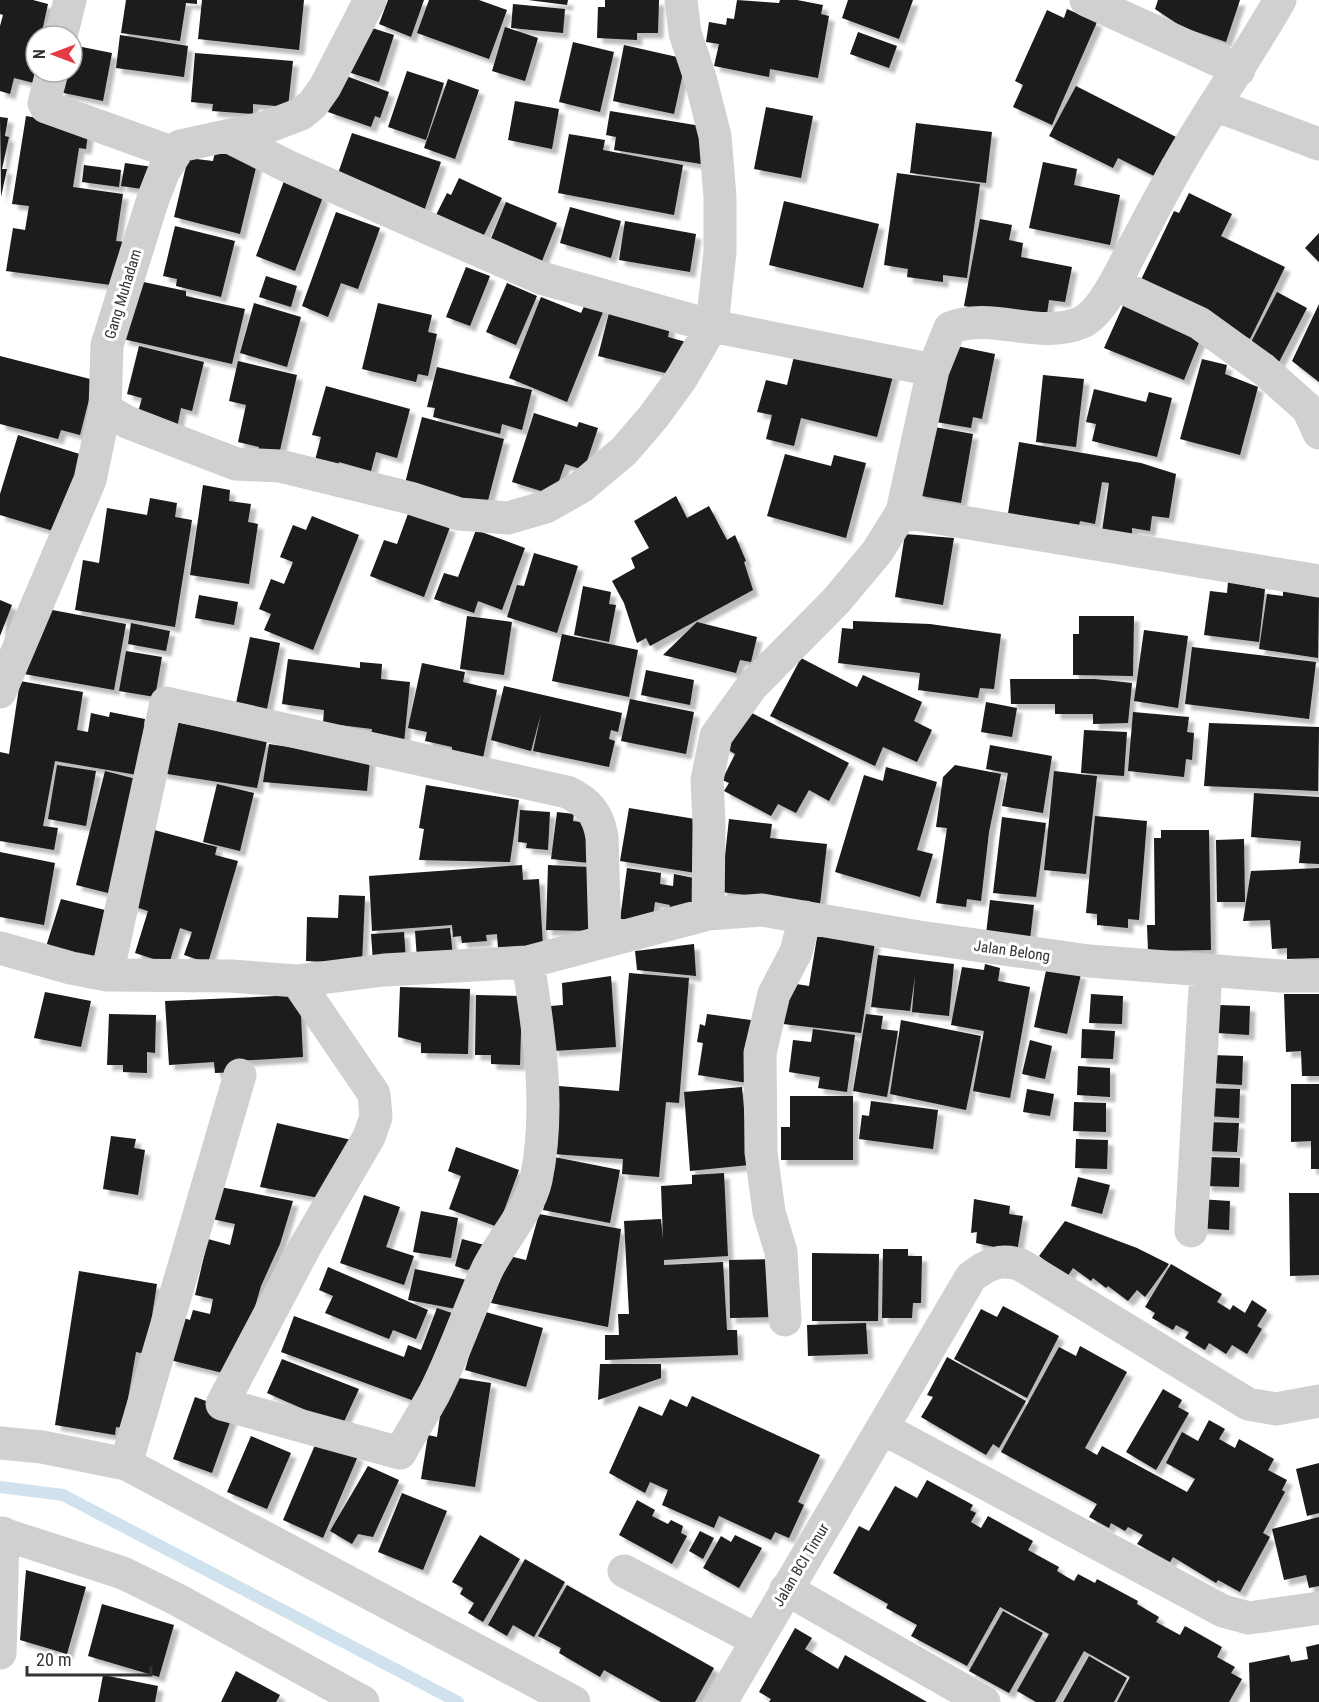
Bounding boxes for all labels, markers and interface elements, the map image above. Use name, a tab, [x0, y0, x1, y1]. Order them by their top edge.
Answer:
north arrow	[24, 24, 84, 84]
text: N	[30, 49, 49, 59]
street label: Gang Muhadam	[101, 247, 145, 341]
street label: Jalan Belong	[973, 937, 1051, 965]
street label: Jalan BCI Timur	[769, 1520, 833, 1610]
scale bar	[27, 1639, 152, 1677]
text: 20 m	[36, 1649, 71, 1670]

